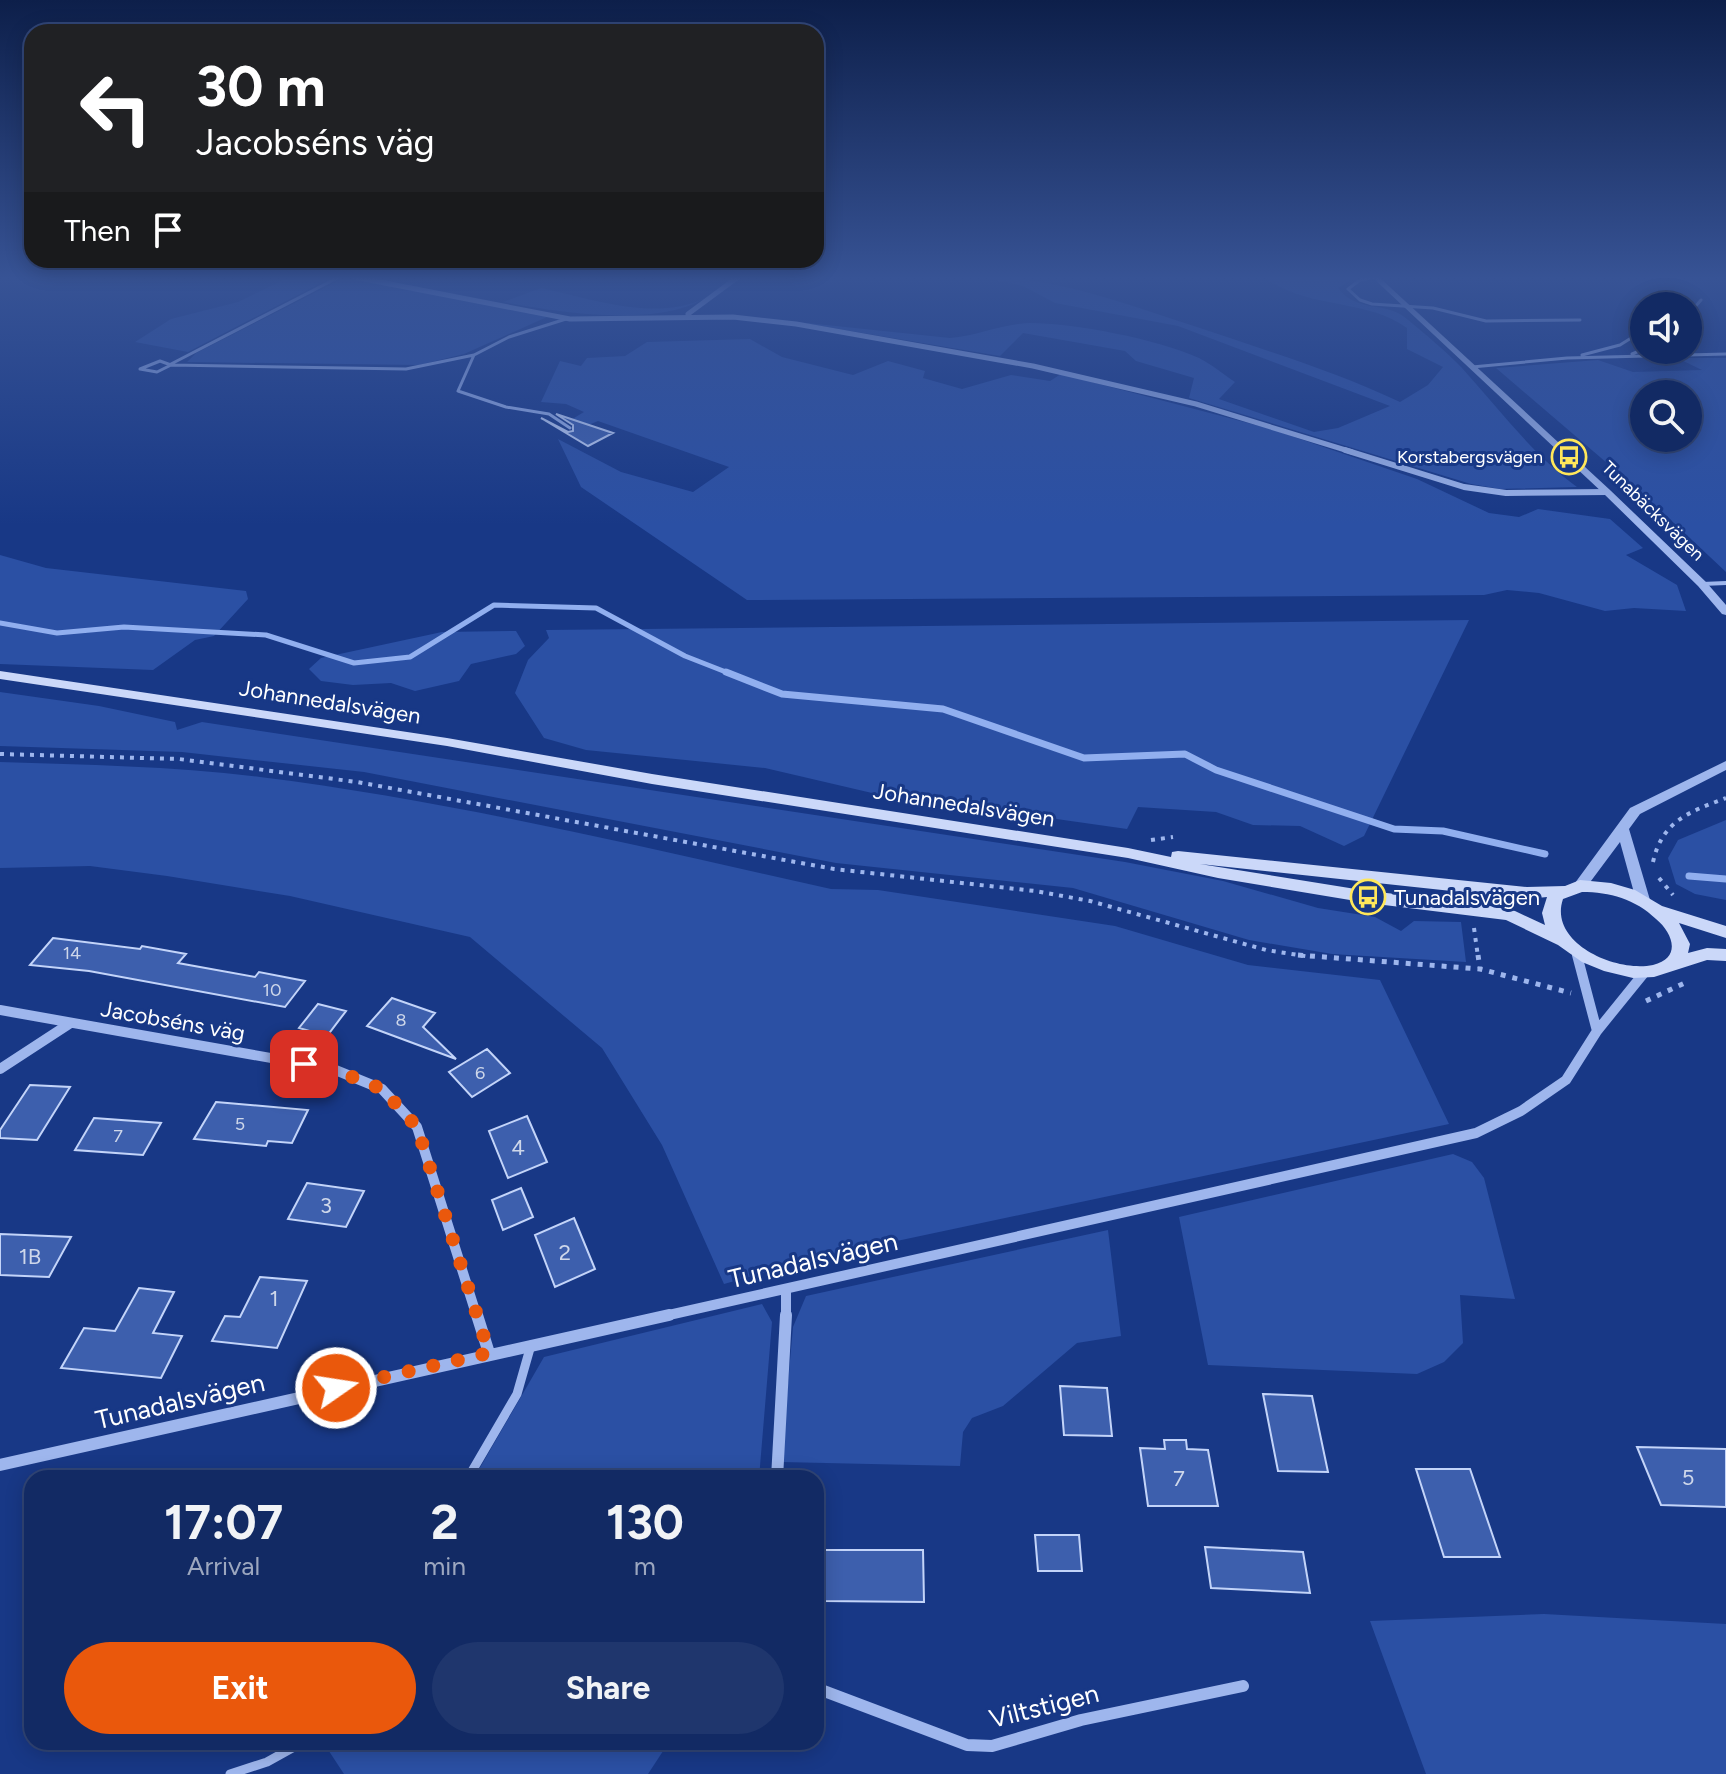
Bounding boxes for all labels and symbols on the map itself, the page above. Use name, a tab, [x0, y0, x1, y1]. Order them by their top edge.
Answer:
bus stop icon: Korstabergsvägen	[1550, 438, 1588, 476]
place label: Korstabergsvägen	[1397, 446, 1543, 468]
street label: Tunabäcksvägen	[1597, 457, 1709, 565]
street label: Johannedalsvägen	[237, 674, 423, 730]
street label: Johannedalsvägen	[871, 777, 1057, 833]
bus stop icon: Tunadalsvägen	[1349, 878, 1387, 916]
place label: Tunadalsvägen	[1394, 884, 1540, 911]
house number: 14	[63, 942, 81, 964]
house number: 10	[263, 979, 281, 1001]
street label: Jacobséns väg	[99, 995, 247, 1047]
house number: 8	[395, 1009, 407, 1031]
pin	[270, 1030, 338, 1098]
house number: 6	[475, 1062, 485, 1084]
house number: 5	[235, 1113, 245, 1135]
house number: 7	[113, 1125, 123, 1147]
house number: 4	[511, 1134, 525, 1161]
house number: 3	[320, 1192, 332, 1219]
street label: Tunadalsvägen	[725, 1225, 901, 1295]
house number: 2	[559, 1239, 571, 1266]
house number: 1B	[19, 1243, 41, 1270]
house number: 1	[269, 1285, 279, 1312]
position arrow	[294, 1346, 378, 1430]
street label: Tunadalsvägen	[92, 1366, 268, 1436]
house number: 5	[1682, 1464, 1694, 1491]
house number: 7	[1173, 1465, 1185, 1492]
street label: Viltstigen	[986, 1677, 1102, 1735]

